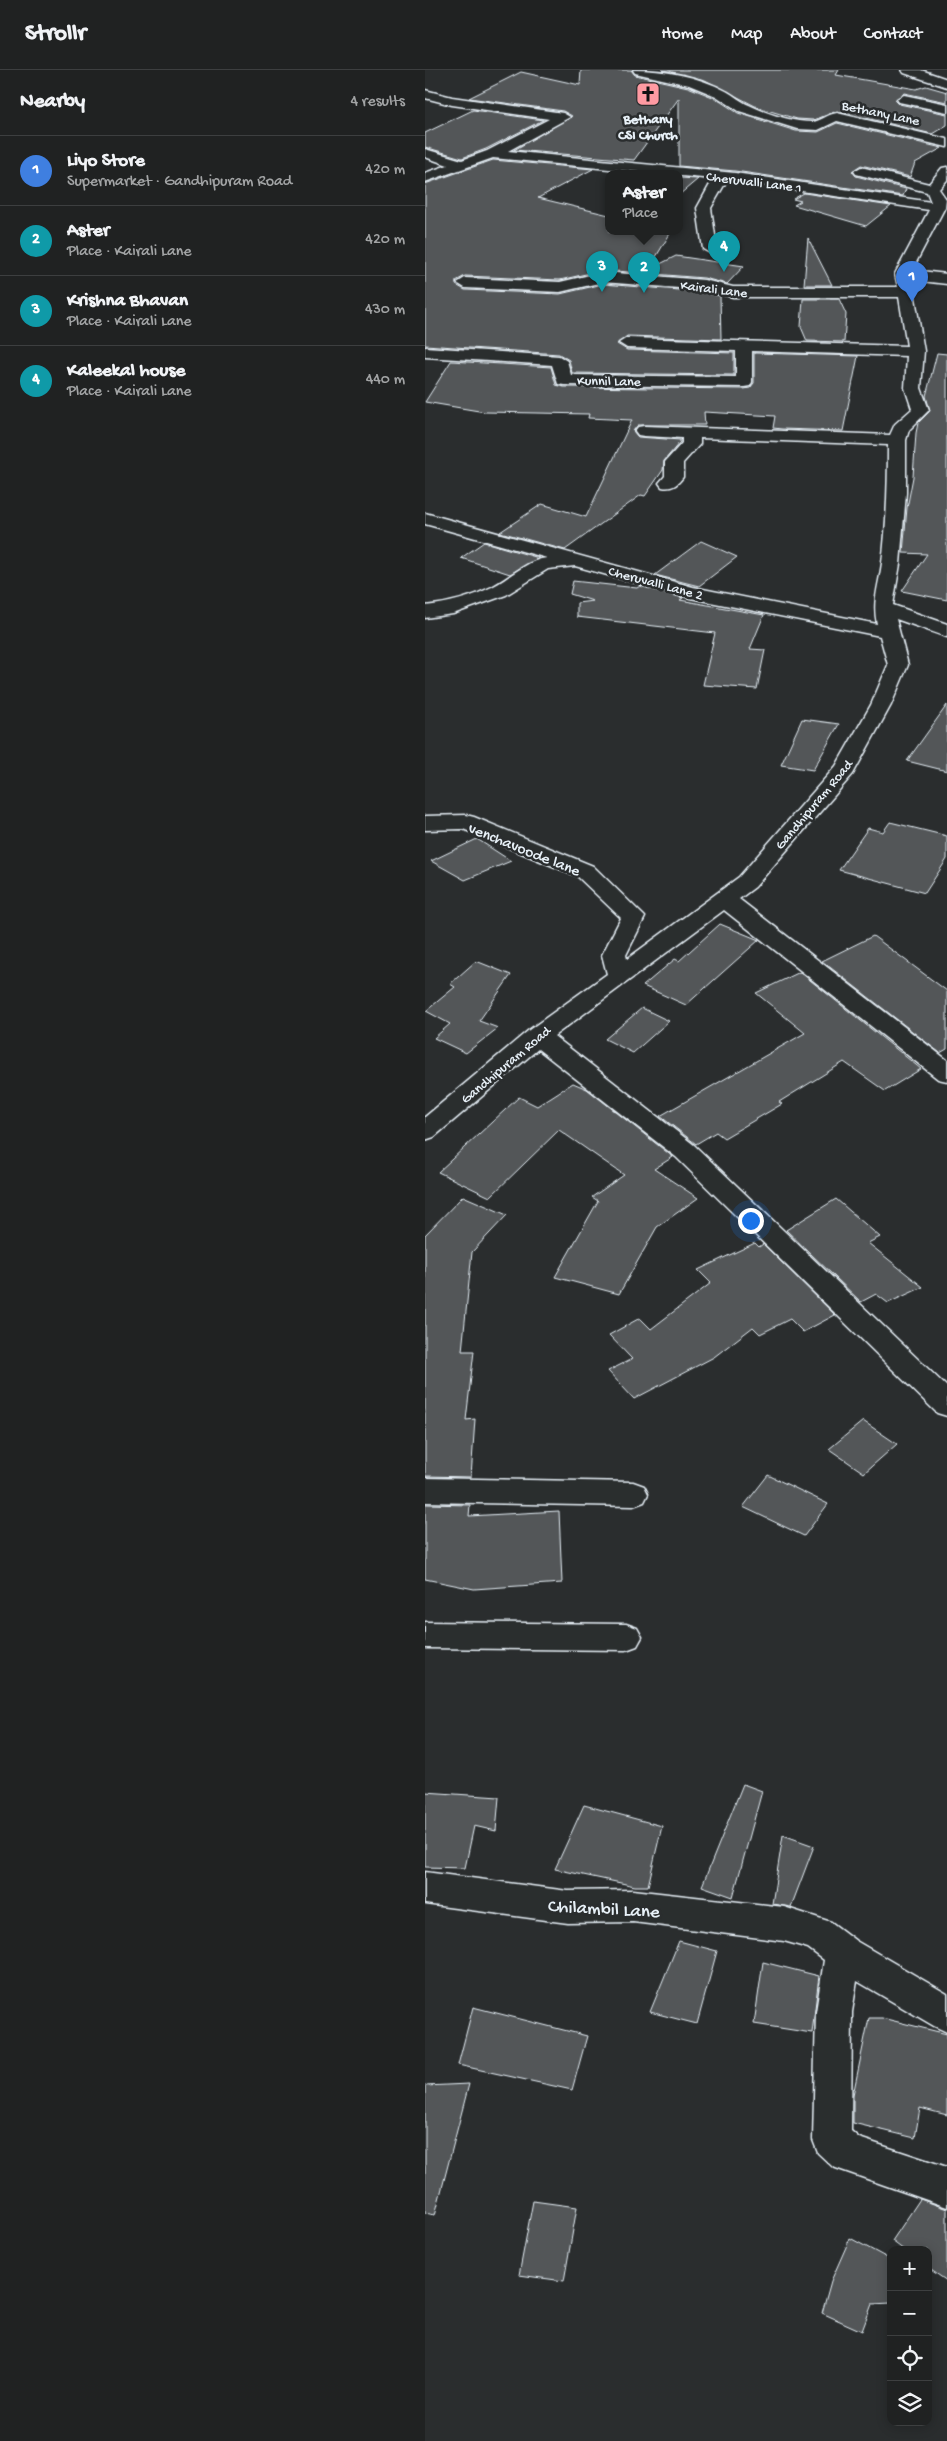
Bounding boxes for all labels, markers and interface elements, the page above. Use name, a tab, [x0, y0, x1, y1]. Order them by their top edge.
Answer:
text: Strollr	[25, 20, 86, 49]
text: Home	[661, 24, 703, 45]
text: Map	[731, 24, 762, 45]
text: About	[790, 24, 836, 45]
text: Contact	[864, 24, 922, 45]
church icon: Bethany CSI Church	[635, 81, 661, 107]
text: Nearby	[20, 90, 85, 115]
text: 4 results	[350, 93, 405, 112]
street label: Bethany Lane	[839, 98, 922, 131]
place label: Bethany CSI Church	[617, 112, 678, 145]
text: Liyo Store	[67, 150, 145, 173]
text: 1	[33, 161, 39, 180]
text: 420 m	[365, 161, 405, 180]
street label: Cheruvalli Lane 1	[705, 169, 802, 198]
popup	[605, 170, 683, 235]
text: Supermarket · Gandhipuram Road	[67, 173, 292, 192]
text: Aster	[623, 182, 665, 205]
text: Place	[623, 205, 658, 224]
text: Aster	[67, 220, 110, 243]
text: 2	[32, 231, 40, 250]
text: 420 m	[365, 231, 405, 250]
pin: 4	[708, 231, 740, 272]
text: Place · Kairali Lane	[67, 243, 192, 262]
pin: 3	[586, 251, 618, 292]
pin: 2	[628, 252, 660, 293]
pin: 1	[896, 261, 928, 302]
street label: Kairali Lane	[679, 278, 749, 303]
text: Krishna Bhavan	[67, 290, 188, 313]
text: 3	[32, 301, 40, 320]
text: 430 m	[365, 301, 405, 320]
text: Place · Kairali Lane	[67, 313, 192, 332]
text: Kaleekal house	[67, 360, 185, 383]
text: 4	[32, 371, 40, 390]
text: 440 m	[366, 371, 405, 390]
street label: Kunnil Lane	[577, 373, 642, 392]
text: Place · Kairali Lane	[67, 383, 192, 402]
street label: Cheruvalli Lane 2	[606, 564, 705, 605]
street label: Gandhipuram Road	[772, 756, 859, 854]
street label: venchavoode lane	[465, 820, 583, 883]
street label: Gandhipuram Road	[458, 1022, 556, 1108]
your location	[738, 1208, 764, 1234]
street label: Chilambil Lane	[547, 1896, 661, 1925]
map controls	[887, 2246, 932, 2426]
button: +	[887, 2246, 932, 2291]
button: −	[887, 2291, 932, 2336]
button: locate	[887, 2336, 932, 2381]
button: layers	[887, 2381, 932, 2426]

